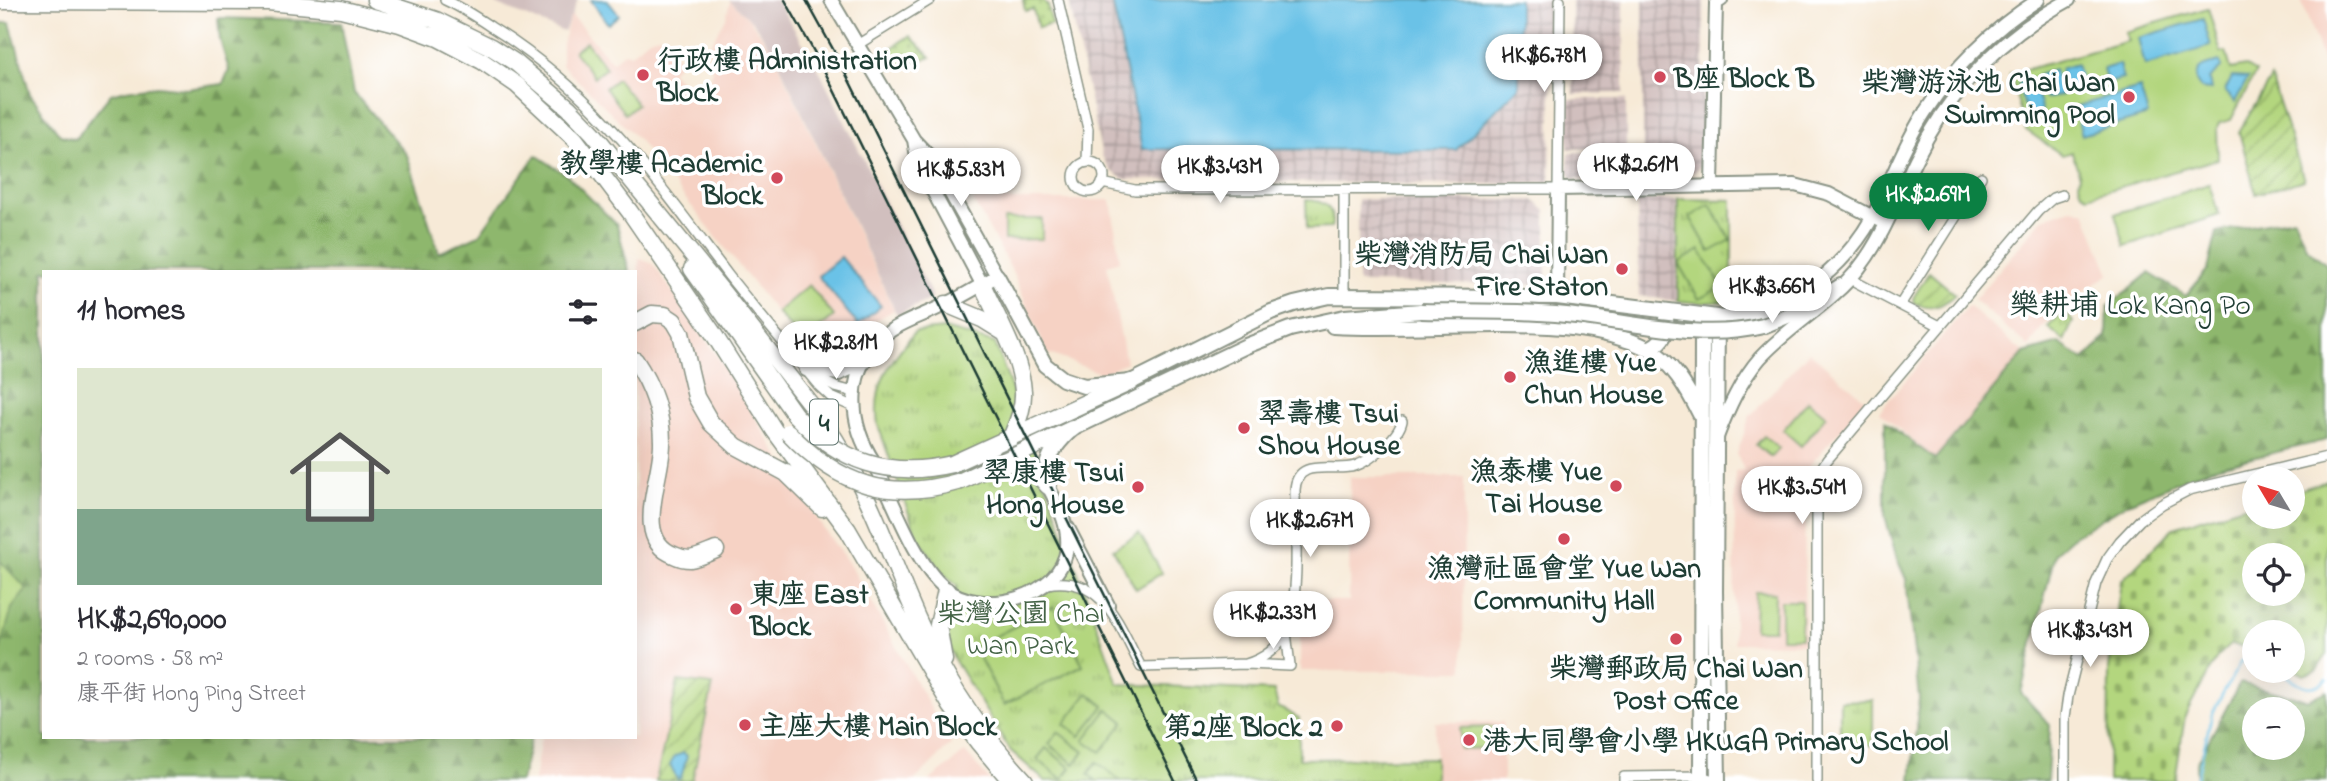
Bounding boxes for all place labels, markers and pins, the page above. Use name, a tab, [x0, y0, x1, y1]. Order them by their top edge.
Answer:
pin: HK$6.78M	[1472, 34, 1616, 94]
place label: 行政樓 Administration Block	[655, 42, 917, 115]
place label: B座 Block B	[1672, 60, 1815, 101]
place label: 柴灣游泳池 Chai Wan Swimming Pool	[1862, 64, 2115, 138]
marker: 行政樓 Administration Block	[635, 67, 651, 83]
marker: B座 Block B	[1652, 69, 1668, 85]
marker: 柴灣游泳池 Chai Wan Swimming Pool	[2121, 89, 2137, 105]
pin: HK$2.61M	[1564, 144, 1708, 203]
place label: 教學樓 Academic Block	[560, 145, 764, 218]
pin: HK$3.43M	[1148, 146, 1292, 205]
pin: HK$5.83M	[889, 148, 1033, 208]
marker: 教學樓 Academic Block	[769, 170, 785, 186]
pin: HK$2.69M	[1856, 174, 2000, 233]
place label: 柴灣消防局 Chai Wan Fire Staton	[1355, 236, 1608, 309]
marker: 柴灣消防局 Chai Wan Fire Staton	[1614, 261, 1630, 277]
pin: HK$3.66M	[1700, 266, 1844, 325]
pin: HK$2.81M	[764, 322, 908, 381]
place label: 漁進樓 Yue Chun House	[1524, 344, 1664, 417]
marker: 漁進樓 Yue Chun House	[1502, 369, 1518, 385]
place label: 翠壽樓 Tsui Shou House	[1258, 395, 1402, 468]
marker: 翠壽樓 Tsui Shou House	[1236, 420, 1252, 436]
place label: 漁泰樓 Yue Tai House	[1470, 453, 1603, 526]
place label: 翠康樓 Tsui Hong House	[983, 454, 1125, 528]
pin: HK$3.54M	[1730, 466, 1874, 526]
marker: 漁泰樓 Yue Tai House	[1608, 478, 1624, 494]
marker: 翠康樓 Tsui Hong House	[1130, 479, 1146, 495]
pin: HK$2.67M	[1238, 500, 1382, 559]
marker: 漁灣社區會堂 Yue Wan Community Hall	[1556, 531, 1572, 547]
place label: 漁灣社區會堂 Yue Wan Community Hall	[1427, 550, 1701, 623]
place label: 東座 East Block	[748, 576, 869, 649]
pin: HK$2.33M	[1201, 592, 1345, 651]
marker: 東座 East Block	[728, 601, 744, 617]
pin: HK$3.43M	[2018, 610, 2162, 669]
marker: 柴灣郵政局 Chai Wan Post Office	[1668, 631, 1684, 647]
place label: 柴灣郵政局 Chai Wan Post Office	[1549, 650, 1803, 723]
place label: 主座大樓 Main Block	[759, 708, 998, 749]
place label: 第2座 Block 2	[1164, 709, 1323, 750]
marker: 主座大樓 Main Block	[737, 717, 753, 733]
marker: 第2座 Block 2	[1329, 718, 1345, 734]
place label: 港大同學會小學 HKUGA Primary School	[1483, 723, 1949, 764]
marker: 港大同學會小學 HKUGA Primary School	[1461, 732, 1477, 748]

